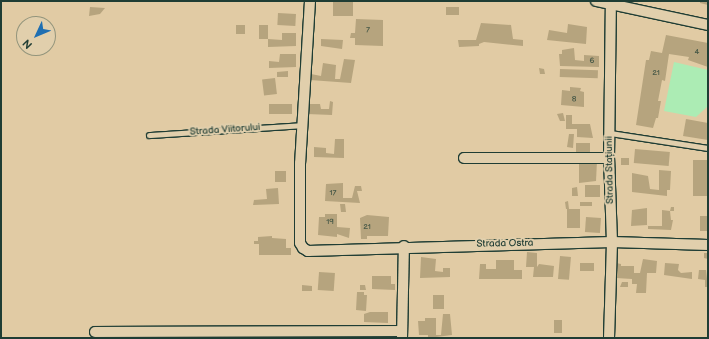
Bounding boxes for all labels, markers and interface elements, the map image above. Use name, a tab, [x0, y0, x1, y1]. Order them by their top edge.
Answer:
north arrow	[16, 16, 56, 56]
house number: 7	[366, 25, 370, 35]
text: N	[20, 37, 35, 51]
house number: 4	[695, 47, 699, 57]
house number: 6	[590, 56, 594, 66]
house number: 21	[652, 68, 660, 78]
house number: 8	[572, 94, 576, 104]
street label: Strada Viitorului	[189, 122, 261, 138]
street label: Strada Stațiunii	[603, 136, 617, 204]
house number: 17	[329, 188, 337, 198]
house number: 19	[326, 217, 334, 227]
house number: 21	[363, 222, 371, 232]
street label: Strada Ostra	[476, 238, 534, 250]

